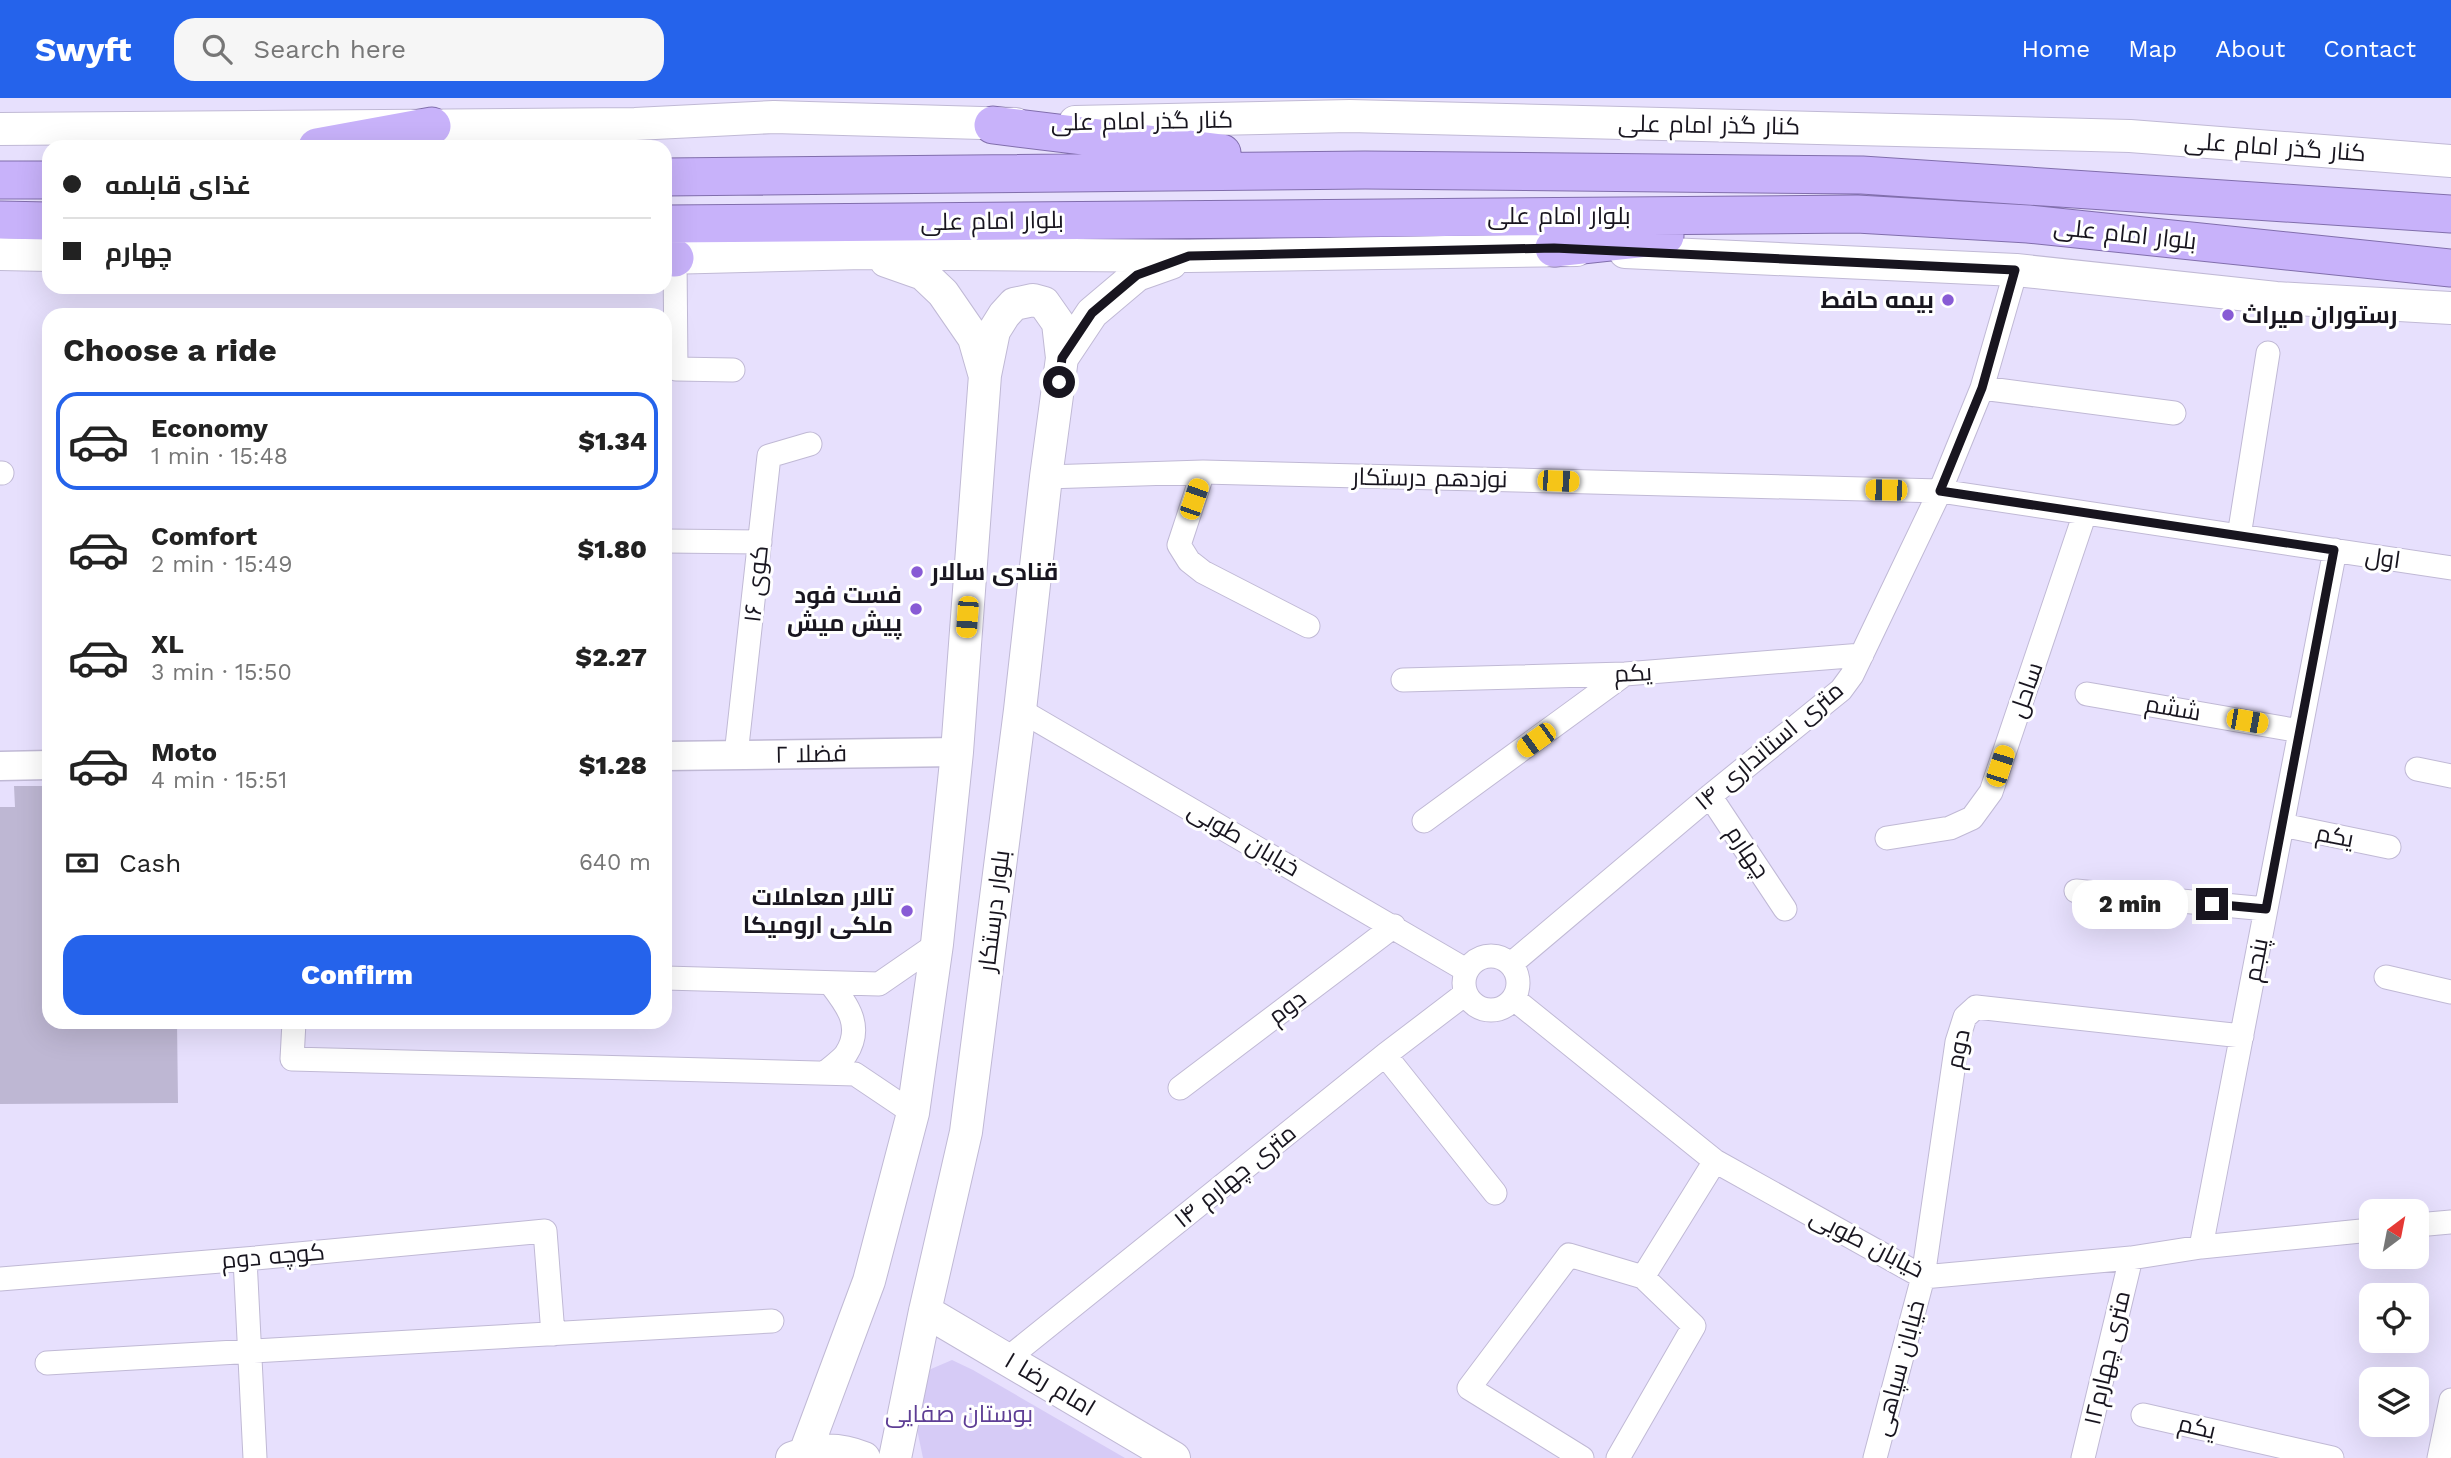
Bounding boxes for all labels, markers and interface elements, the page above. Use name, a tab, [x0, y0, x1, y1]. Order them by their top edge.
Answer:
search box	[174, 18, 664, 81]
text: Swyft	[35, 30, 132, 69]
icon: search	[198, 30, 236, 68]
text: Search here	[254, 34, 406, 64]
text: Home	[2022, 35, 2090, 63]
text: Map	[2128, 35, 2177, 63]
text: About	[2215, 35, 2285, 63]
text: Contact	[2323, 35, 2416, 63]
street label: کنار گذر امام علی	[1051, 105, 1233, 139]
street label: کنار گذر امام علی	[1618, 109, 1800, 143]
street label: کنار گذر امام علی	[2183, 127, 2367, 169]
text: غذای قابلمه	[105, 170, 251, 200]
street label: بلوار امام علی	[1487, 202, 1631, 232]
street label: بلوار امام علی	[920, 206, 1064, 238]
street label: بلوار امام علی	[2052, 213, 2198, 257]
text: چهارم	[105, 237, 172, 267]
place label: بیمه حافط	[1821, 286, 1934, 314]
marker: بیمه حافط	[1940, 292, 1956, 308]
place label: رستوران میراث	[2242, 301, 2398, 329]
marker: رستوران میراث	[2220, 307, 2236, 323]
text: Choose a ride	[63, 331, 277, 369]
route start	[1043, 366, 1075, 398]
icon: car	[67, 410, 130, 473]
text: Economy	[151, 413, 268, 443]
text: $1.34	[578, 426, 647, 456]
text: 1 min · 15:48	[151, 443, 288, 470]
street label: نوزدهم درستکار	[1350, 463, 1508, 495]
car	[1537, 470, 1580, 492]
car	[1178, 476, 1211, 522]
car	[1865, 479, 1908, 501]
icon: car	[67, 518, 130, 581]
text: Comfort	[151, 521, 257, 551]
text: $1.80	[577, 534, 647, 564]
street label: اول	[2363, 542, 2403, 574]
street label: کوی ۱۶	[738, 544, 774, 624]
text: 2 min · 15:49	[151, 551, 292, 578]
place label: قنادی سالار	[930, 558, 1058, 586]
marker: قنادی سالار	[909, 564, 925, 580]
place label: فست فود پیش میش	[787, 581, 902, 640]
car	[956, 595, 979, 639]
marker: فست فود پیش میش	[908, 601, 924, 617]
icon: car	[67, 626, 130, 689]
text: XL	[151, 629, 184, 659]
text: $2.27	[575, 642, 647, 672]
street label: یکم	[1613, 658, 1653, 690]
street label: ساحل	[2003, 658, 2049, 722]
text: 3 min · 15:50	[151, 659, 292, 686]
street label: ۱۴ متری استانداری	[1689, 676, 1849, 816]
street label: ششم	[2142, 689, 2203, 729]
car	[2225, 707, 2270, 735]
car	[1513, 719, 1560, 761]
icon: car	[67, 734, 130, 797]
text: Moto	[151, 737, 217, 767]
street label: فضلا ۲	[775, 739, 847, 769]
car	[1984, 743, 2017, 789]
text: $1.28	[579, 750, 647, 780]
text: 4 min · 15:51	[151, 767, 287, 794]
street label: خیابان طوبی	[1183, 796, 1305, 882]
street label: یکم	[2313, 819, 2357, 855]
street label: چهارم	[1719, 820, 1776, 885]
icon: cash	[63, 844, 101, 882]
text: Cash	[119, 848, 181, 878]
street label: بلوار درستکار	[972, 848, 1015, 976]
text: 640 m	[579, 849, 651, 876]
callout: 2 min	[2072, 880, 2188, 928]
place label: تالار معاملات ملکی ارومیکا	[743, 883, 894, 939]
route end	[2196, 888, 2228, 920]
text: 2 min	[2099, 891, 2161, 918]
marker: تالار معاملات ملکی ارومیکا	[899, 903, 915, 919]
button: Confirm	[63, 935, 651, 1015]
street label: پنجم	[2238, 935, 2276, 985]
street label: دوم	[1263, 984, 1312, 1032]
street label: دوم	[1940, 1027, 1978, 1072]
street label: ۱۴ متری چهارم	[1168, 1118, 1303, 1235]
north arrow	[2359, 1199, 2429, 1269]
map controls	[2359, 1199, 2429, 1437]
street label: خیابان طوبی	[1805, 1202, 1929, 1284]
street label: کوچه دوم	[220, 1238, 326, 1276]
button: locate	[2359, 1283, 2429, 1353]
street label: ۱۲متری چهارم	[2078, 1288, 2138, 1428]
street label: خیابان سپاهی	[1867, 1297, 1932, 1439]
street label: امام رضا ۱	[999, 1346, 1100, 1424]
button: layers	[2359, 1367, 2429, 1437]
park label: بوستان صفایی	[885, 1400, 1033, 1428]
street label: یکم	[2175, 1409, 2219, 1447]

